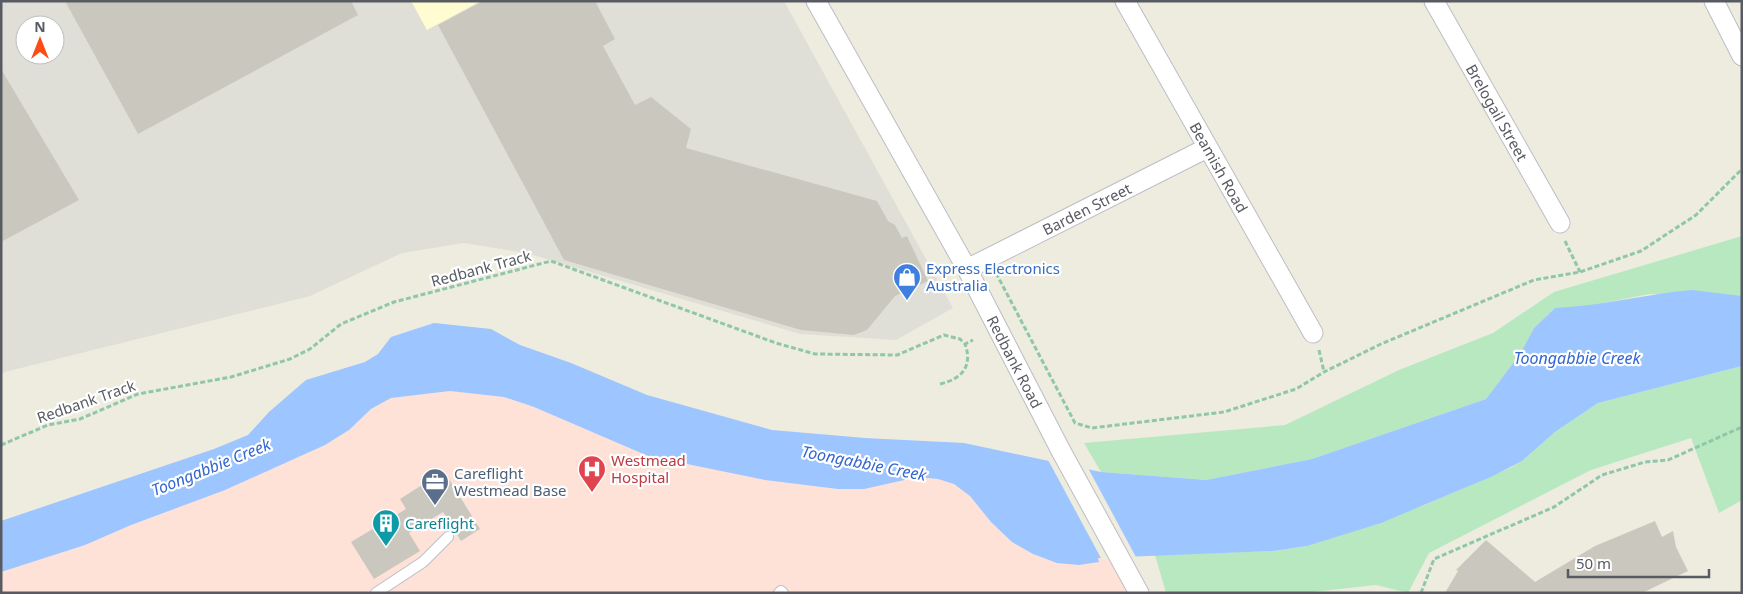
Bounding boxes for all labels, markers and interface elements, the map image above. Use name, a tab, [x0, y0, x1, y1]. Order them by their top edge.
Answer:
north arrow	[15, 15, 65, 65]
text: N	[34, 17, 46, 36]
street label: Brelogail Street	[1462, 60, 1533, 165]
street label: Beamish Road	[1186, 118, 1253, 216]
street label: Barden Street	[1039, 178, 1135, 239]
street label: Redbank Track	[429, 245, 533, 291]
place label: Express Electronics Australia	[926, 258, 1060, 295]
shop icon: Express Electronics Australia	[892, 262, 922, 301]
street label: Redbank Road	[983, 312, 1047, 412]
water label: Toongabbie Creek	[1514, 347, 1641, 369]
street label: Redbank Track	[34, 375, 138, 427]
water label: Toongabbie Creek	[148, 433, 275, 501]
water label: Toongabbie Creek	[800, 440, 929, 486]
place label: Westmead Hospital	[611, 450, 686, 487]
hospital icon: Westmead Hospital	[577, 454, 607, 493]
place label: Careflight Westmead Base	[454, 463, 567, 500]
office icon: Careflight Westmead Base	[420, 467, 450, 506]
building icon: Careflight	[371, 508, 401, 547]
place label: Careflight	[405, 513, 475, 533]
scale bar	[1568, 546, 1709, 578]
text: 50 m	[1576, 553, 1611, 573]

